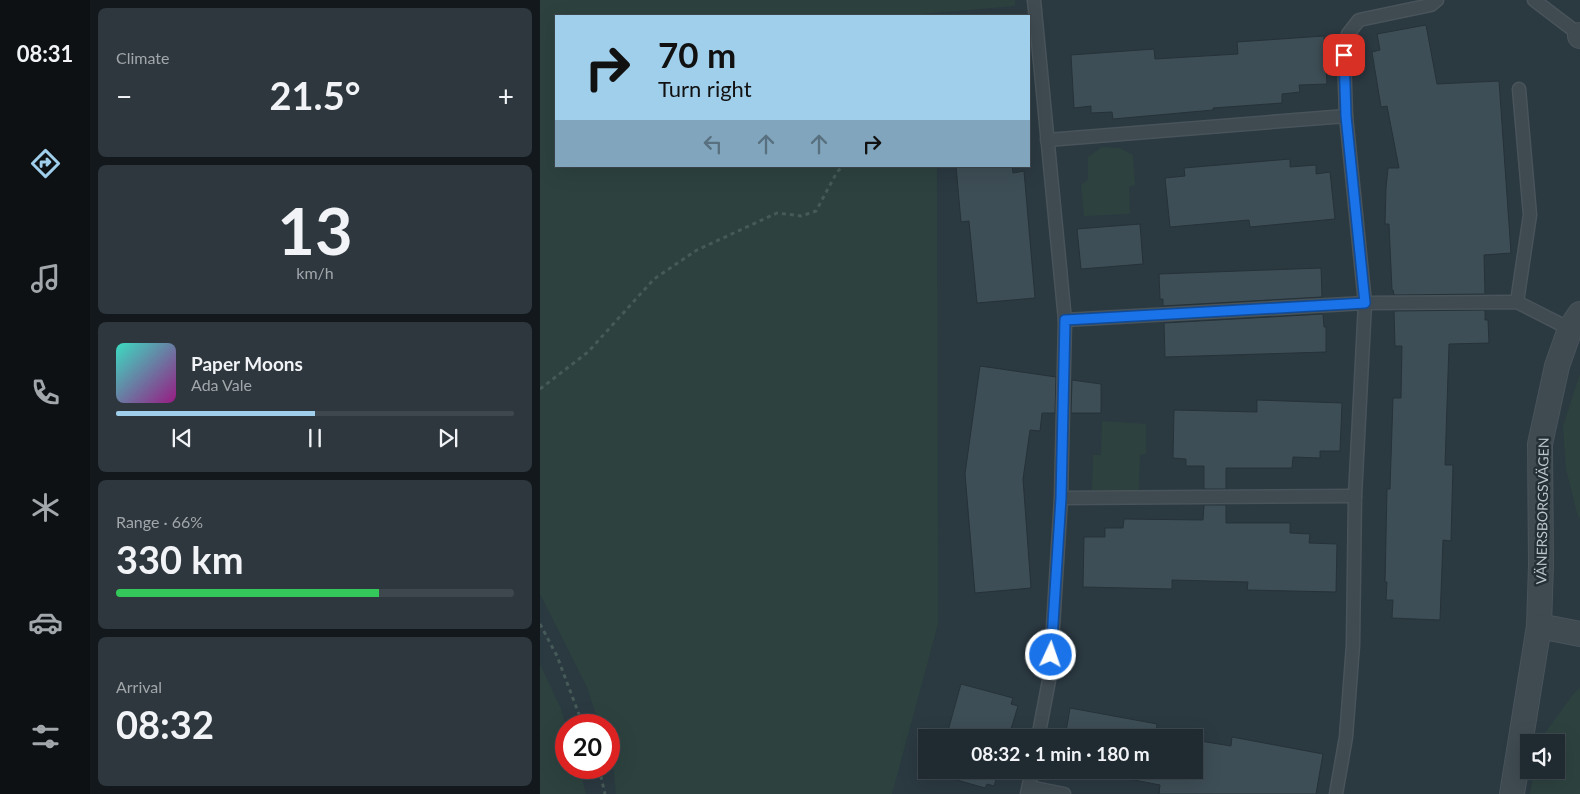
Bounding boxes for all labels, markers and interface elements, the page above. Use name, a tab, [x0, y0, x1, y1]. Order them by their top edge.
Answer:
text: 70 m	[658, 33, 736, 75]
pin	[1323, 34, 1365, 76]
icon: right	[575, 35, 640, 100]
text: 08:31	[17, 40, 73, 67]
icon: arrive	[1330, 41, 1358, 69]
text: Climate	[116, 48, 169, 67]
text: 21.5°	[270, 72, 360, 118]
text: Turn right	[658, 75, 752, 102]
text: −	[116, 79, 132, 113]
text: +	[498, 79, 514, 113]
icon: left	[699, 130, 727, 158]
icon: ahead	[752, 130, 780, 158]
icon: ahead	[805, 130, 833, 158]
icon: right	[858, 130, 886, 158]
icon: directions	[28, 146, 63, 181]
text: 13	[277, 191, 353, 269]
icon: music	[28, 261, 63, 296]
text: km/h	[296, 263, 334, 282]
text: Paper Moons	[191, 352, 303, 375]
icon: phone	[28, 375, 63, 410]
text: Ada Vale	[191, 375, 252, 394]
icon: previous	[168, 424, 196, 452]
icon: pause	[301, 424, 329, 452]
icon: next	[434, 424, 462, 452]
street label: VÄNERSBORGSVÄGEN	[1532, 437, 1552, 585]
icon: climate	[28, 490, 63, 525]
text: Range · 66%	[116, 512, 203, 531]
text: 330 km	[116, 536, 244, 582]
icon: car	[28, 605, 63, 640]
position arrow	[1024, 628, 1076, 680]
text: Arrival	[116, 677, 162, 696]
text: 08:32	[116, 701, 214, 747]
speed limit sign: 20	[555, 714, 620, 779]
icon: filters	[28, 719, 63, 754]
map controls	[1520, 734, 1565, 779]
button: sound	[1520, 734, 1565, 779]
text: 08:32 · 1 min · 180 m	[971, 742, 1150, 765]

